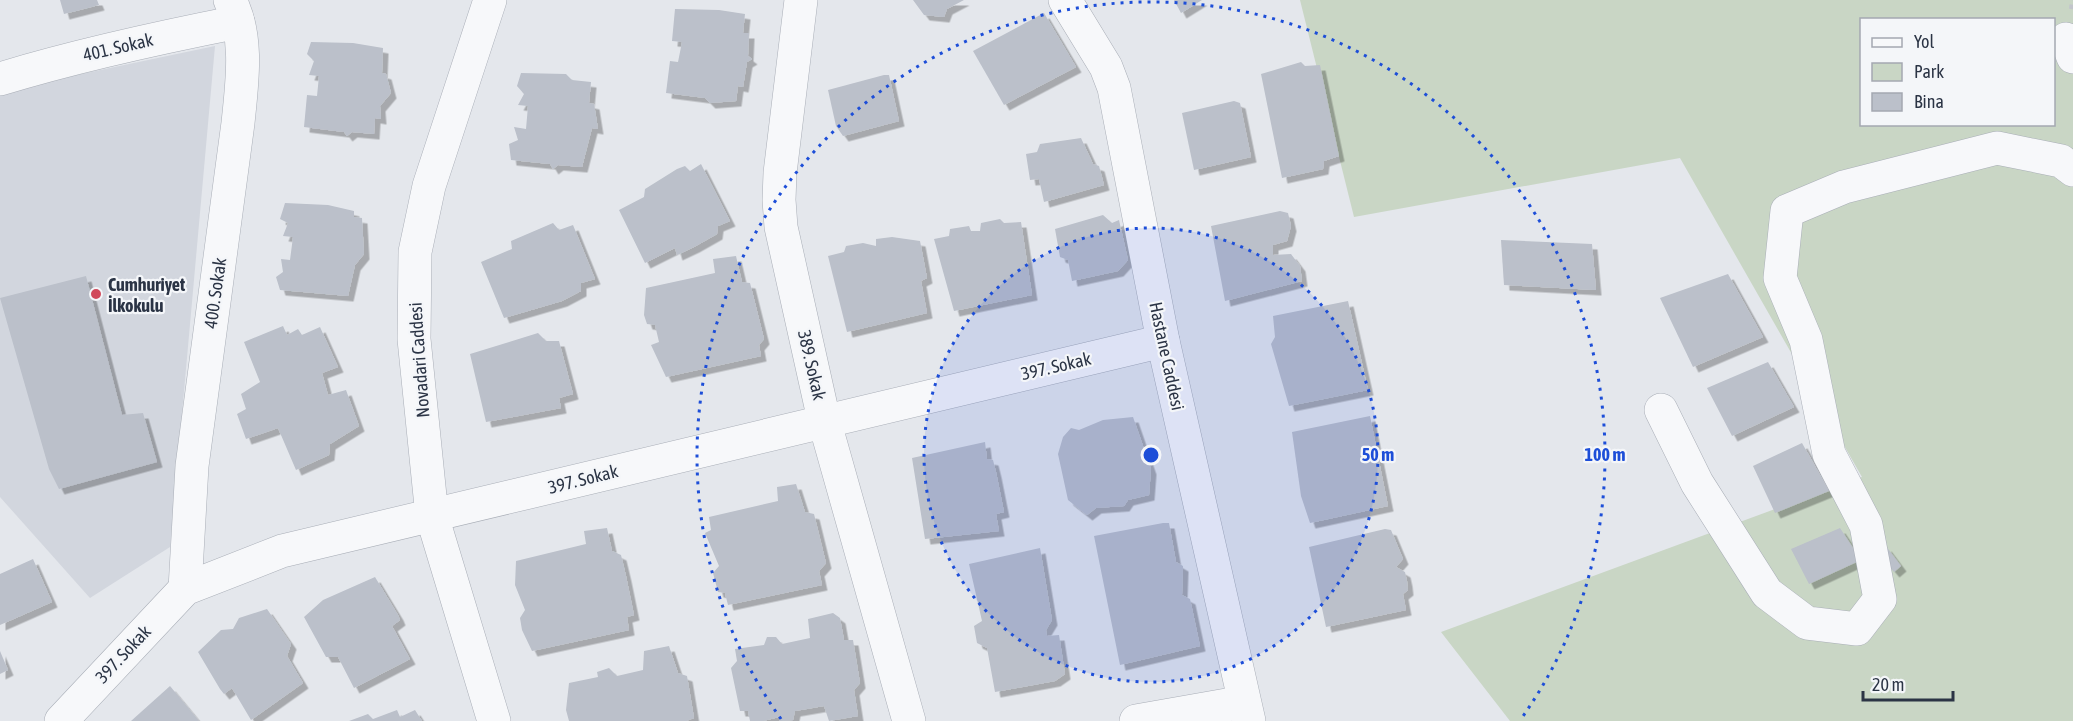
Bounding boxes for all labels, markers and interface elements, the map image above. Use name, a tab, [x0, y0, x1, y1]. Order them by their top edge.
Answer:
legend	[1860, 18, 2055, 126]
street label: 401. Sokak	[81, 29, 155, 65]
text: Yol	[1914, 31, 1934, 52]
text: Park	[1914, 61, 1944, 82]
text: Bina	[1914, 91, 1944, 112]
street label: 400. Sokak	[200, 256, 230, 330]
place label: Cumhuriyet İlkokulu	[108, 274, 186, 316]
marker: Cumhuriyet İlkokulu	[89, 287, 103, 301]
street label: Hastane Caddesi	[1145, 300, 1189, 412]
street label: Novadari Caddesi	[404, 302, 434, 418]
street label: 389. Sokak	[794, 328, 830, 402]
street label: 397. Sokak	[1019, 348, 1093, 384]
text: 50 m	[1362, 444, 1394, 465]
text: 100 m	[1585, 444, 1625, 465]
centre of rings	[1141, 445, 1161, 465]
street label: 397. Sokak	[546, 460, 620, 498]
street label: 397. Sokak	[91, 621, 155, 687]
scale bar	[1863, 664, 1953, 702]
text: 20 m	[1872, 674, 1904, 695]

